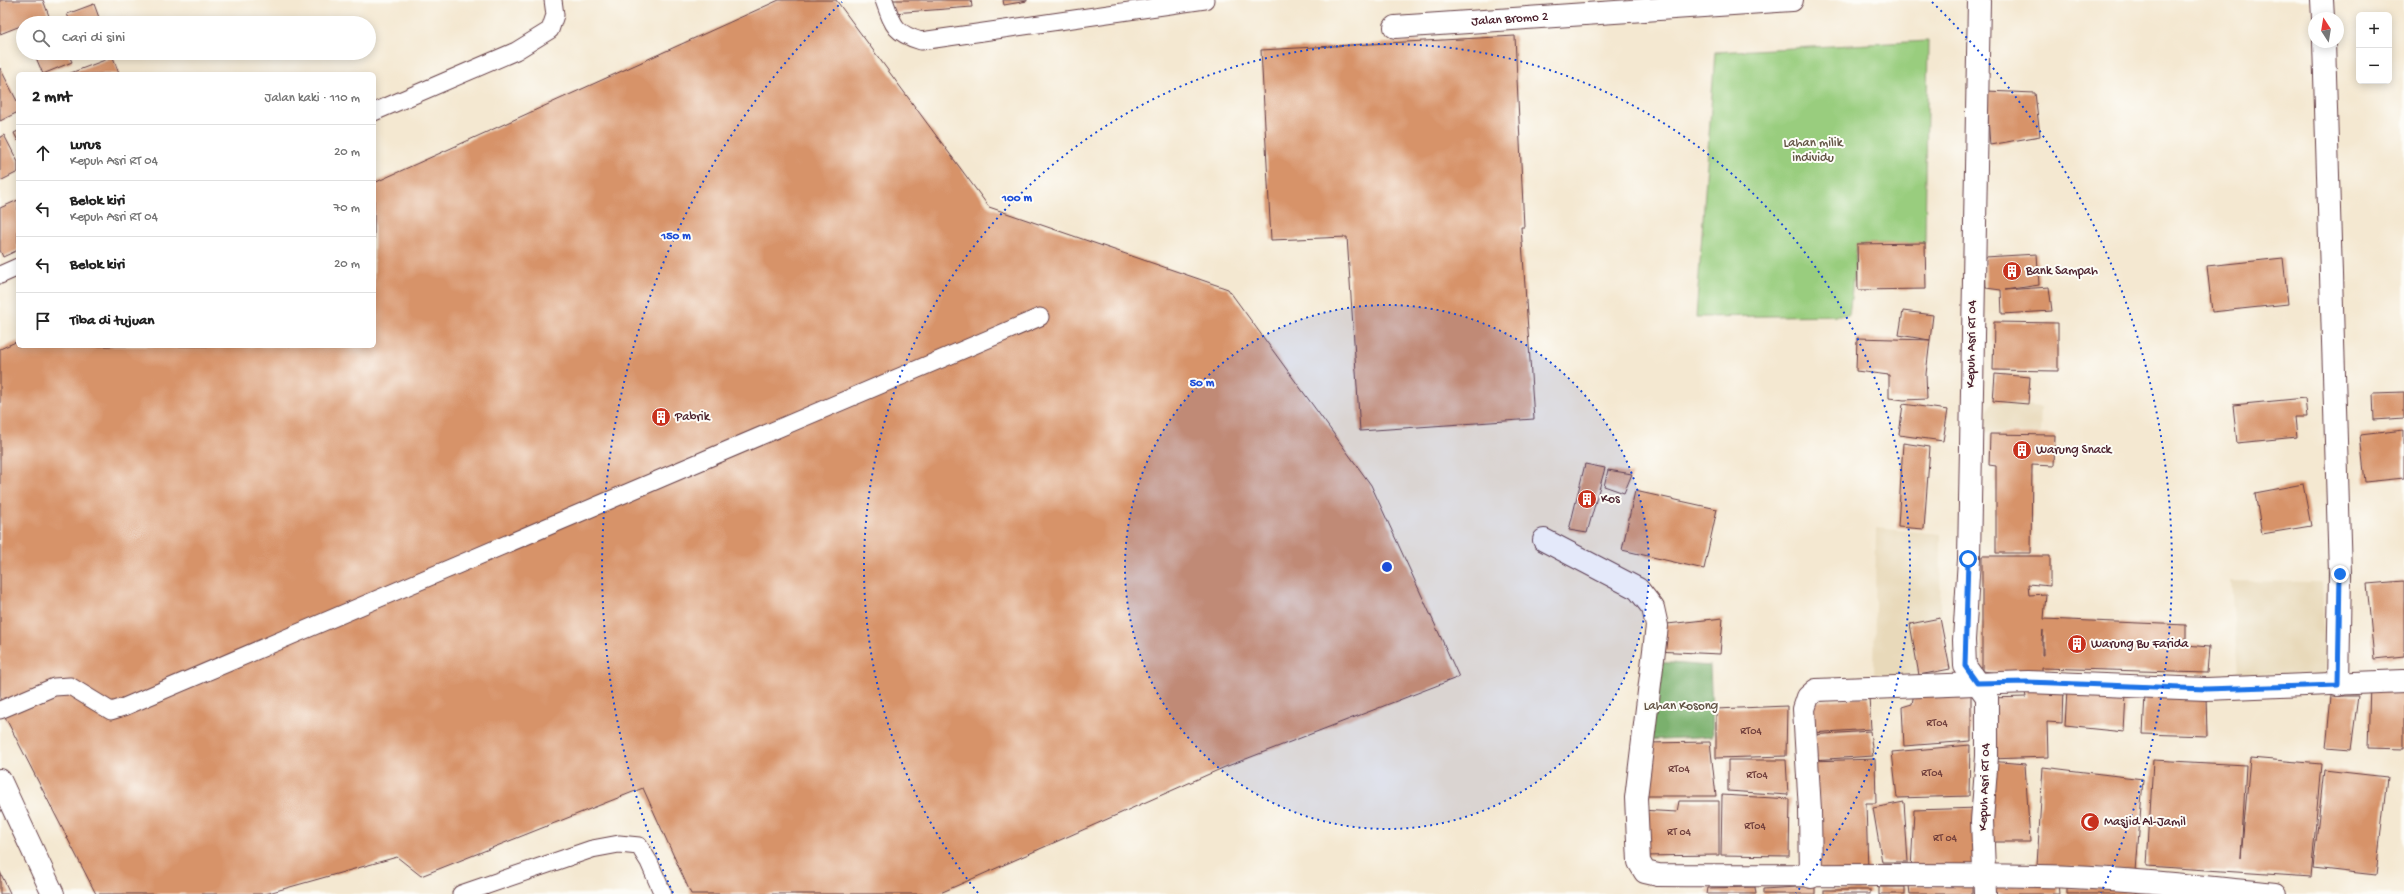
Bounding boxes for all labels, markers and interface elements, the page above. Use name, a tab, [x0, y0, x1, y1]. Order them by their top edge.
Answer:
street label: Jalan Bromo 2	[1471, 9, 1549, 29]
north arrow	[2308, 12, 2344, 48]
map controls	[2356, 12, 2392, 84]
button: +	[2356, 12, 2392, 48]
search box	[16, 16, 376, 60]
icon: search	[30, 27, 52, 49]
text: Cari di sini	[62, 29, 125, 47]
button: −	[2356, 48, 2392, 84]
text: 2 mnt	[32, 88, 71, 108]
text: Jalan kaki · 110 m	[265, 91, 360, 106]
text: Lurus	[70, 136, 100, 154]
park label: Lahan milik individu	[1784, 136, 1844, 166]
icon: ahead	[32, 142, 54, 164]
text: 20 m	[334, 145, 360, 160]
text: Kepuh Asri RT 04	[70, 154, 158, 169]
text: Belok kiri	[70, 192, 125, 210]
text: 100 m	[1001, 192, 1032, 206]
icon: left	[32, 198, 54, 220]
text: 70 m	[334, 201, 360, 216]
text: Kepuh Asri RT 04	[70, 210, 158, 225]
text: 150 m	[660, 230, 691, 244]
icon: left	[32, 254, 54, 276]
text: Belok kiri	[70, 256, 125, 274]
text: 20 m	[334, 257, 360, 272]
building icon: Bank Sampah	[2001, 260, 2023, 282]
place label: Bank Sampah	[2025, 264, 2098, 279]
street label: Kepuh Asri RT 04	[1964, 300, 1980, 388]
icon: arrive	[32, 310, 54, 332]
text: Tiba di tujuan	[70, 312, 154, 330]
text: 50 m	[1190, 377, 1215, 391]
building icon: Pabrik	[650, 406, 672, 428]
place label: Pabrik	[674, 410, 711, 425]
building icon: Warung Snack	[2011, 439, 2033, 461]
place label: Warung Snack	[2036, 443, 2112, 458]
building icon: Kos	[1576, 488, 1598, 510]
place label: Kos	[1601, 492, 1621, 507]
route start	[1959, 550, 1977, 568]
centre of rings	[1380, 560, 1394, 574]
route end	[2331, 565, 2349, 583]
building icon: Warung Bu Farida	[2066, 633, 2088, 655]
place label: Warung Bu Farida	[2091, 637, 2189, 652]
park label: Lahan Kosong	[1644, 699, 1718, 714]
house number: RT04	[1926, 718, 1949, 730]
house number: RT04	[1740, 726, 1763, 738]
street label: Kepuh Asri RT 04	[1976, 743, 1994, 831]
house number: RT04	[1668, 764, 1691, 776]
house number: RT04	[1921, 768, 1944, 780]
house number: RT04	[1746, 770, 1769, 782]
mosque icon: Masjid Al-Jamil	[2079, 811, 2101, 833]
place label: Masjid Al-Jamil	[2104, 815, 2186, 830]
house number: RT04	[1744, 821, 1767, 833]
house number: RT 04	[1667, 827, 1692, 839]
house number: RT 04	[1933, 833, 1958, 845]

